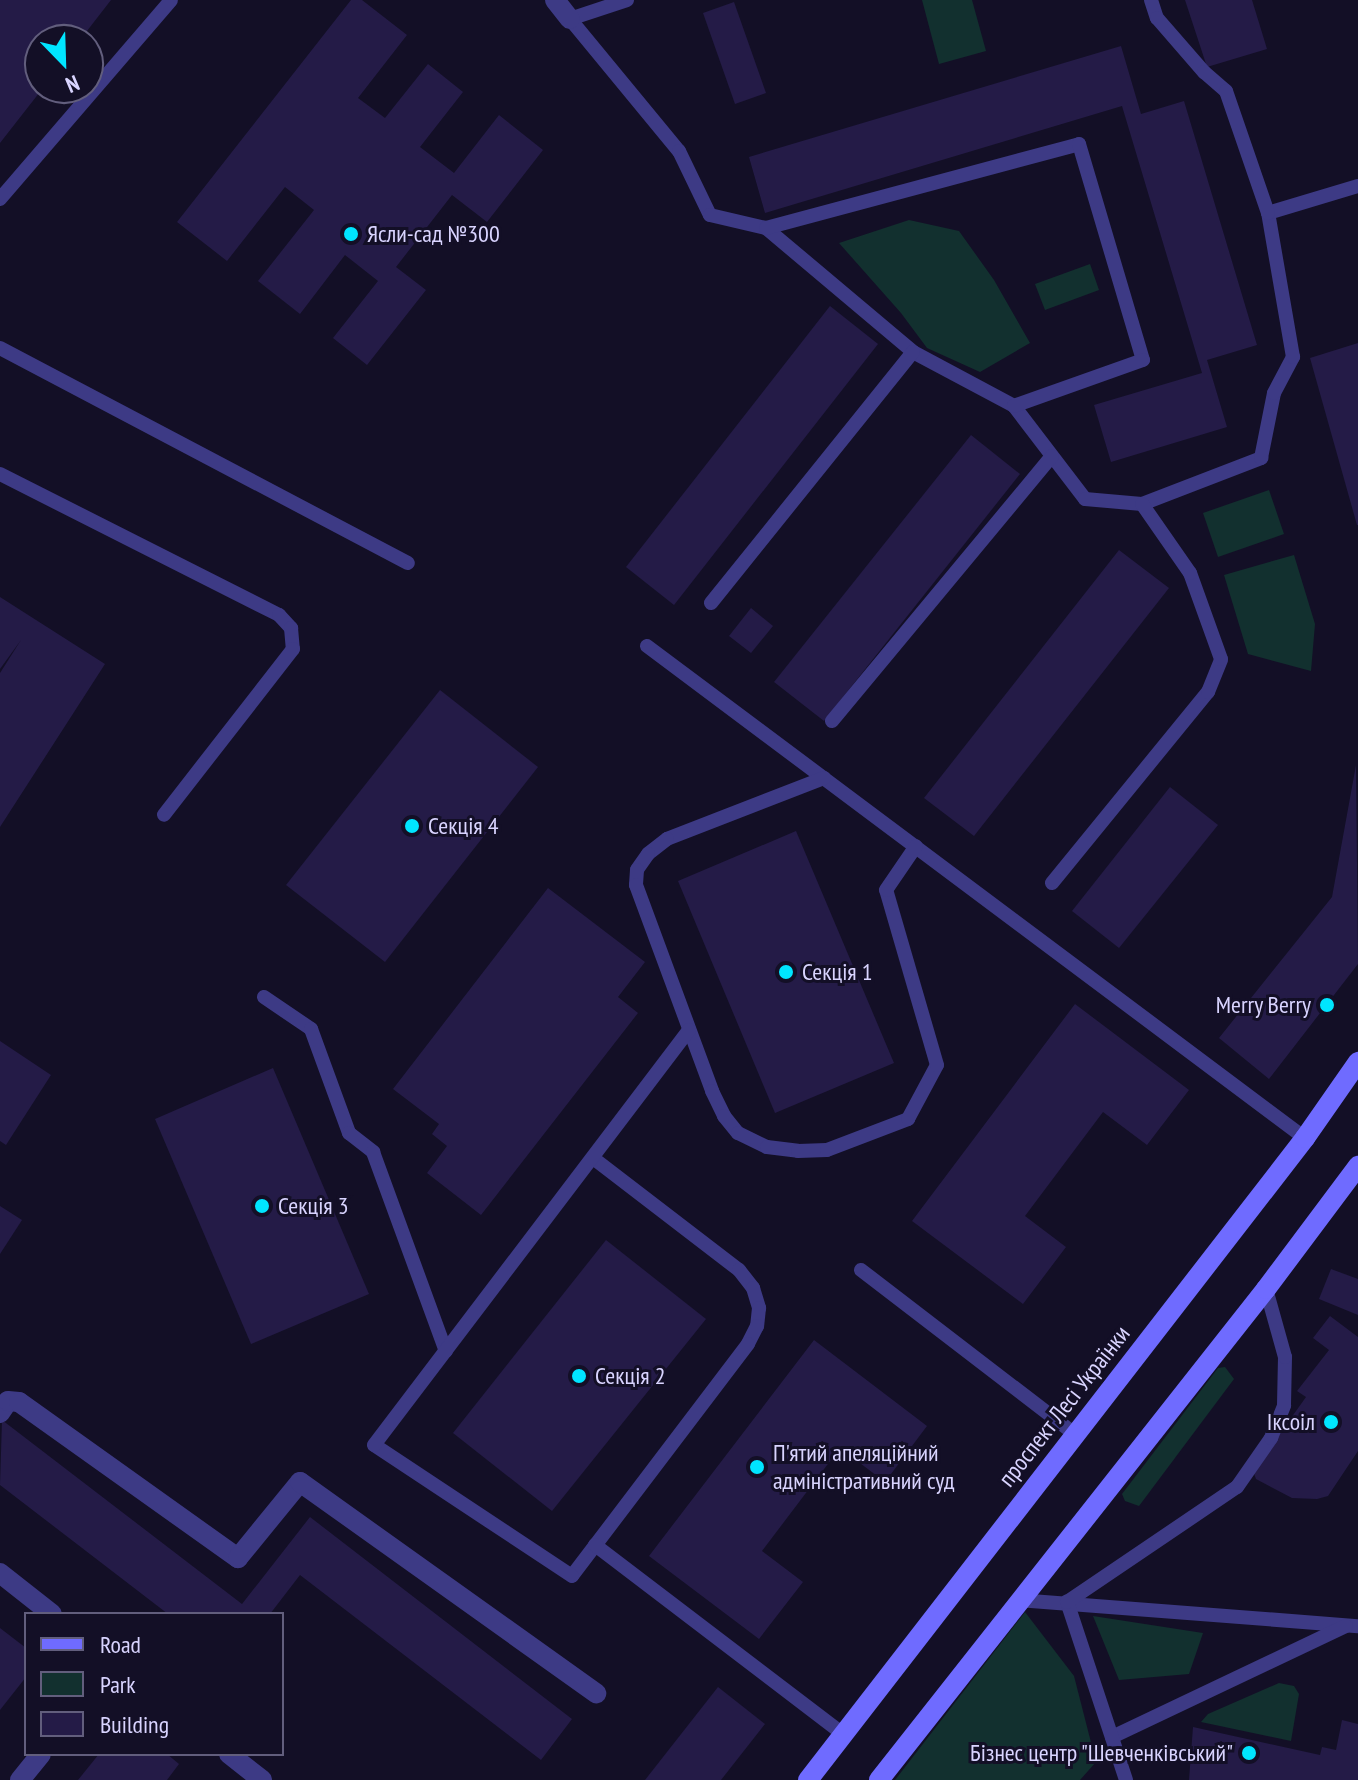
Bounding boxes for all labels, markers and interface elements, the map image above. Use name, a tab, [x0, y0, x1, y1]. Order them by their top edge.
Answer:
north arrow	[24, 24, 104, 104]
text: N	[62, 69, 84, 99]
place label: Ясли-сад №300	[367, 220, 500, 248]
marker: Ясли-сад №300	[342, 225, 360, 243]
place label: Секція 4	[428, 812, 499, 840]
marker: Секція 4	[403, 817, 421, 835]
place label: Секція 1	[802, 958, 873, 986]
marker: Секція 1	[777, 963, 795, 981]
place label: Merry Berry	[1215, 991, 1311, 1019]
marker: Merry Berry	[1318, 996, 1336, 1014]
place label: Секція 3	[278, 1192, 349, 1220]
marker: Секція 3	[253, 1197, 271, 1215]
street label: проспект Лесі Українки	[992, 1319, 1136, 1493]
place label: Секція 2	[595, 1362, 666, 1390]
marker: Секція 2	[570, 1367, 588, 1385]
place label: Іксоіл	[1267, 1408, 1315, 1436]
marker: Іксоіл	[1322, 1413, 1340, 1431]
place label: П'ятий апеляційний адміністративний суд	[773, 1439, 954, 1495]
marker: П'ятий апеляційний адміністративний суд	[748, 1458, 766, 1476]
legend	[24, 1612, 284, 1756]
text: Road	[100, 1629, 141, 1660]
text: Park	[100, 1669, 136, 1700]
text: Building	[100, 1709, 169, 1740]
place label: Бізнес центр "Шевченківський"	[969, 1739, 1233, 1767]
marker: Бізнес центр "Шевченківський"	[1240, 1744, 1258, 1762]

